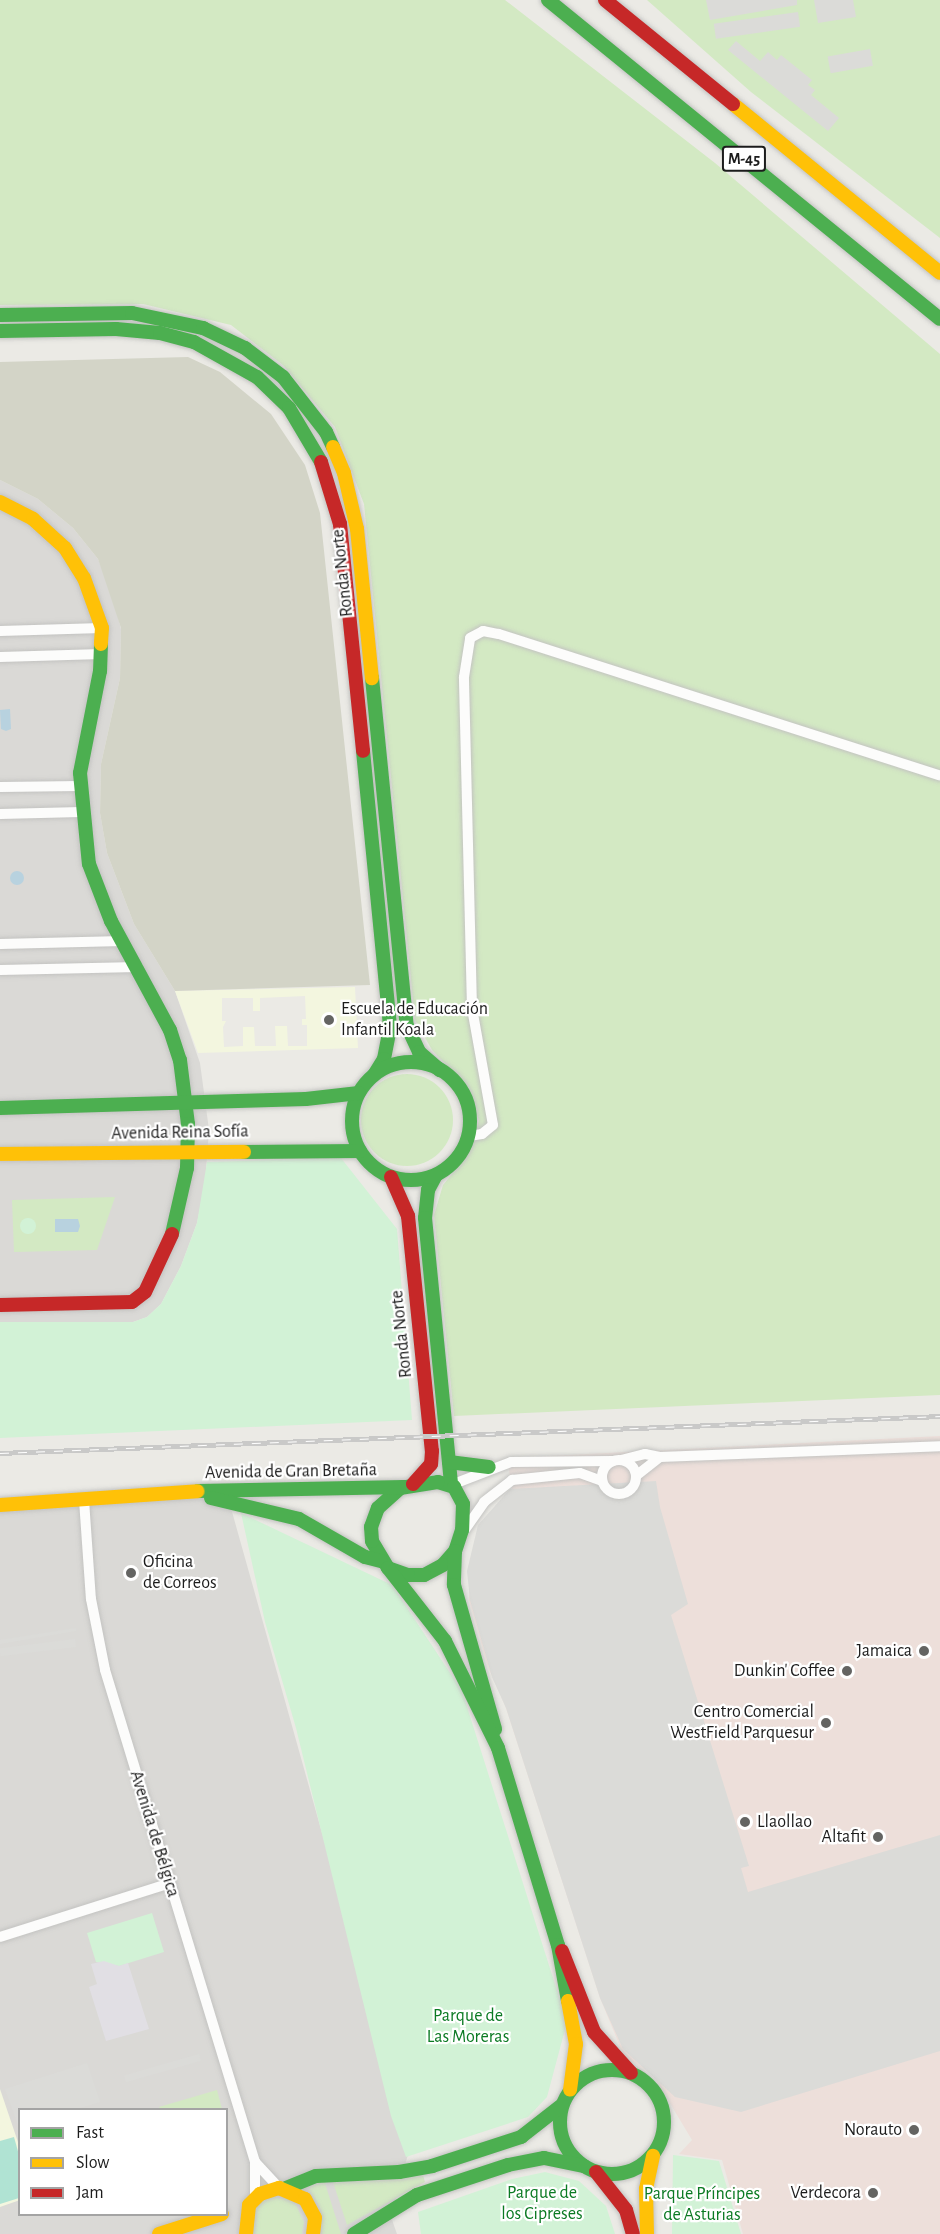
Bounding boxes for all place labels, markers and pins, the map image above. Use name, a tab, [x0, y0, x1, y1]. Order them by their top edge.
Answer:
place label: Escuela de Educación Infantil Koala	[341, 999, 488, 1042]
marker: Escuela de Educación Infantil Koala	[322, 1013, 336, 1027]
place label: Oficina de Correos	[143, 1552, 217, 1594]
marker: Oficina de Correos	[124, 1566, 138, 1580]
place label: Jamaica	[857, 1640, 912, 1662]
marker: Jamaica	[917, 1644, 931, 1658]
place label: Dunkin' Coffee	[734, 1660, 835, 1682]
marker: Dunkin' Coffee	[840, 1664, 854, 1678]
place label: Centro Comercial WestField Parquesur	[670, 1702, 814, 1744]
marker: Centro Comercial WestField Parquesur	[819, 1716, 833, 1730]
place label: Llaollao	[757, 1811, 812, 1833]
marker: Llaollao	[738, 1815, 752, 1829]
place label: Altafit	[822, 1826, 866, 1848]
marker: Altafit	[871, 1830, 885, 1844]
place label: Norauto	[844, 2119, 902, 2141]
marker: Norauto	[907, 2123, 921, 2137]
place label: Verdecora	[790, 2182, 861, 2204]
marker: Verdecora	[866, 2186, 880, 2200]

